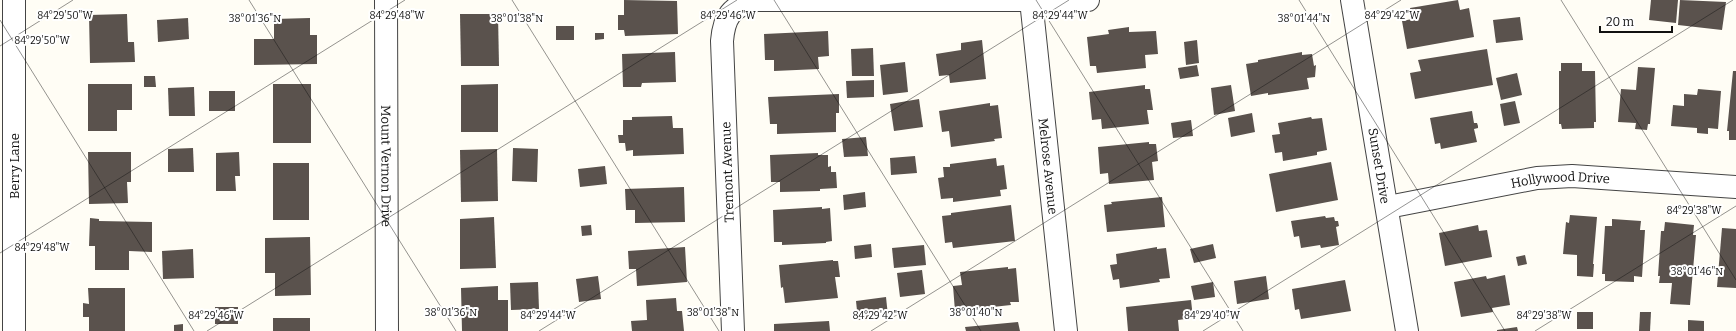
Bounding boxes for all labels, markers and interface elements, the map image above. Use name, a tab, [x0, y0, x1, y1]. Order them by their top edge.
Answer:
scale bar	[1600, 8, 1672, 34]
text: 84°29'50"W	[37, 10, 93, 22]
text: 84°29'48"W	[369, 10, 425, 22]
text: 84°29'46"W	[700, 10, 756, 22]
text: 84°29'44"W	[1032, 10, 1088, 22]
text: 84°29'42"W	[1365, 10, 1420, 22]
text: 38°01'36"N	[229, 13, 281, 25]
text: 38°01'38"N	[491, 13, 543, 25]
text: 38°01'44"N	[1278, 13, 1330, 25]
text: 20 m	[1606, 15, 1635, 29]
text: 84°29'50"W	[14, 35, 70, 47]
street label: Mount Vernon Drive	[378, 105, 394, 227]
street label: Melrose Avenue	[1036, 117, 1061, 215]
street label: Tremont Avenue	[718, 121, 737, 223]
street label: Sunset Drive	[1365, 127, 1393, 205]
street label: Berry Lane	[7, 133, 22, 199]
street label: Hollywood Drive	[1510, 169, 1610, 191]
text: 84°29'38"W	[1666, 205, 1722, 217]
text: 84°29'48"W	[14, 242, 70, 254]
text: 38°01'46"N	[1671, 266, 1723, 278]
text: 38°01'36"N	[425, 307, 477, 319]
text: 38°01'38"N	[687, 307, 739, 319]
text: 38°01'40"N	[950, 307, 1003, 319]
text: 84°29'46"W	[188, 310, 244, 322]
text: 84°29'44"W	[520, 310, 576, 322]
text: 84°29'42"W	[853, 310, 908, 322]
text: 84°29'40"W	[1184, 310, 1241, 322]
text: 84°29'38"W	[1516, 310, 1572, 322]

